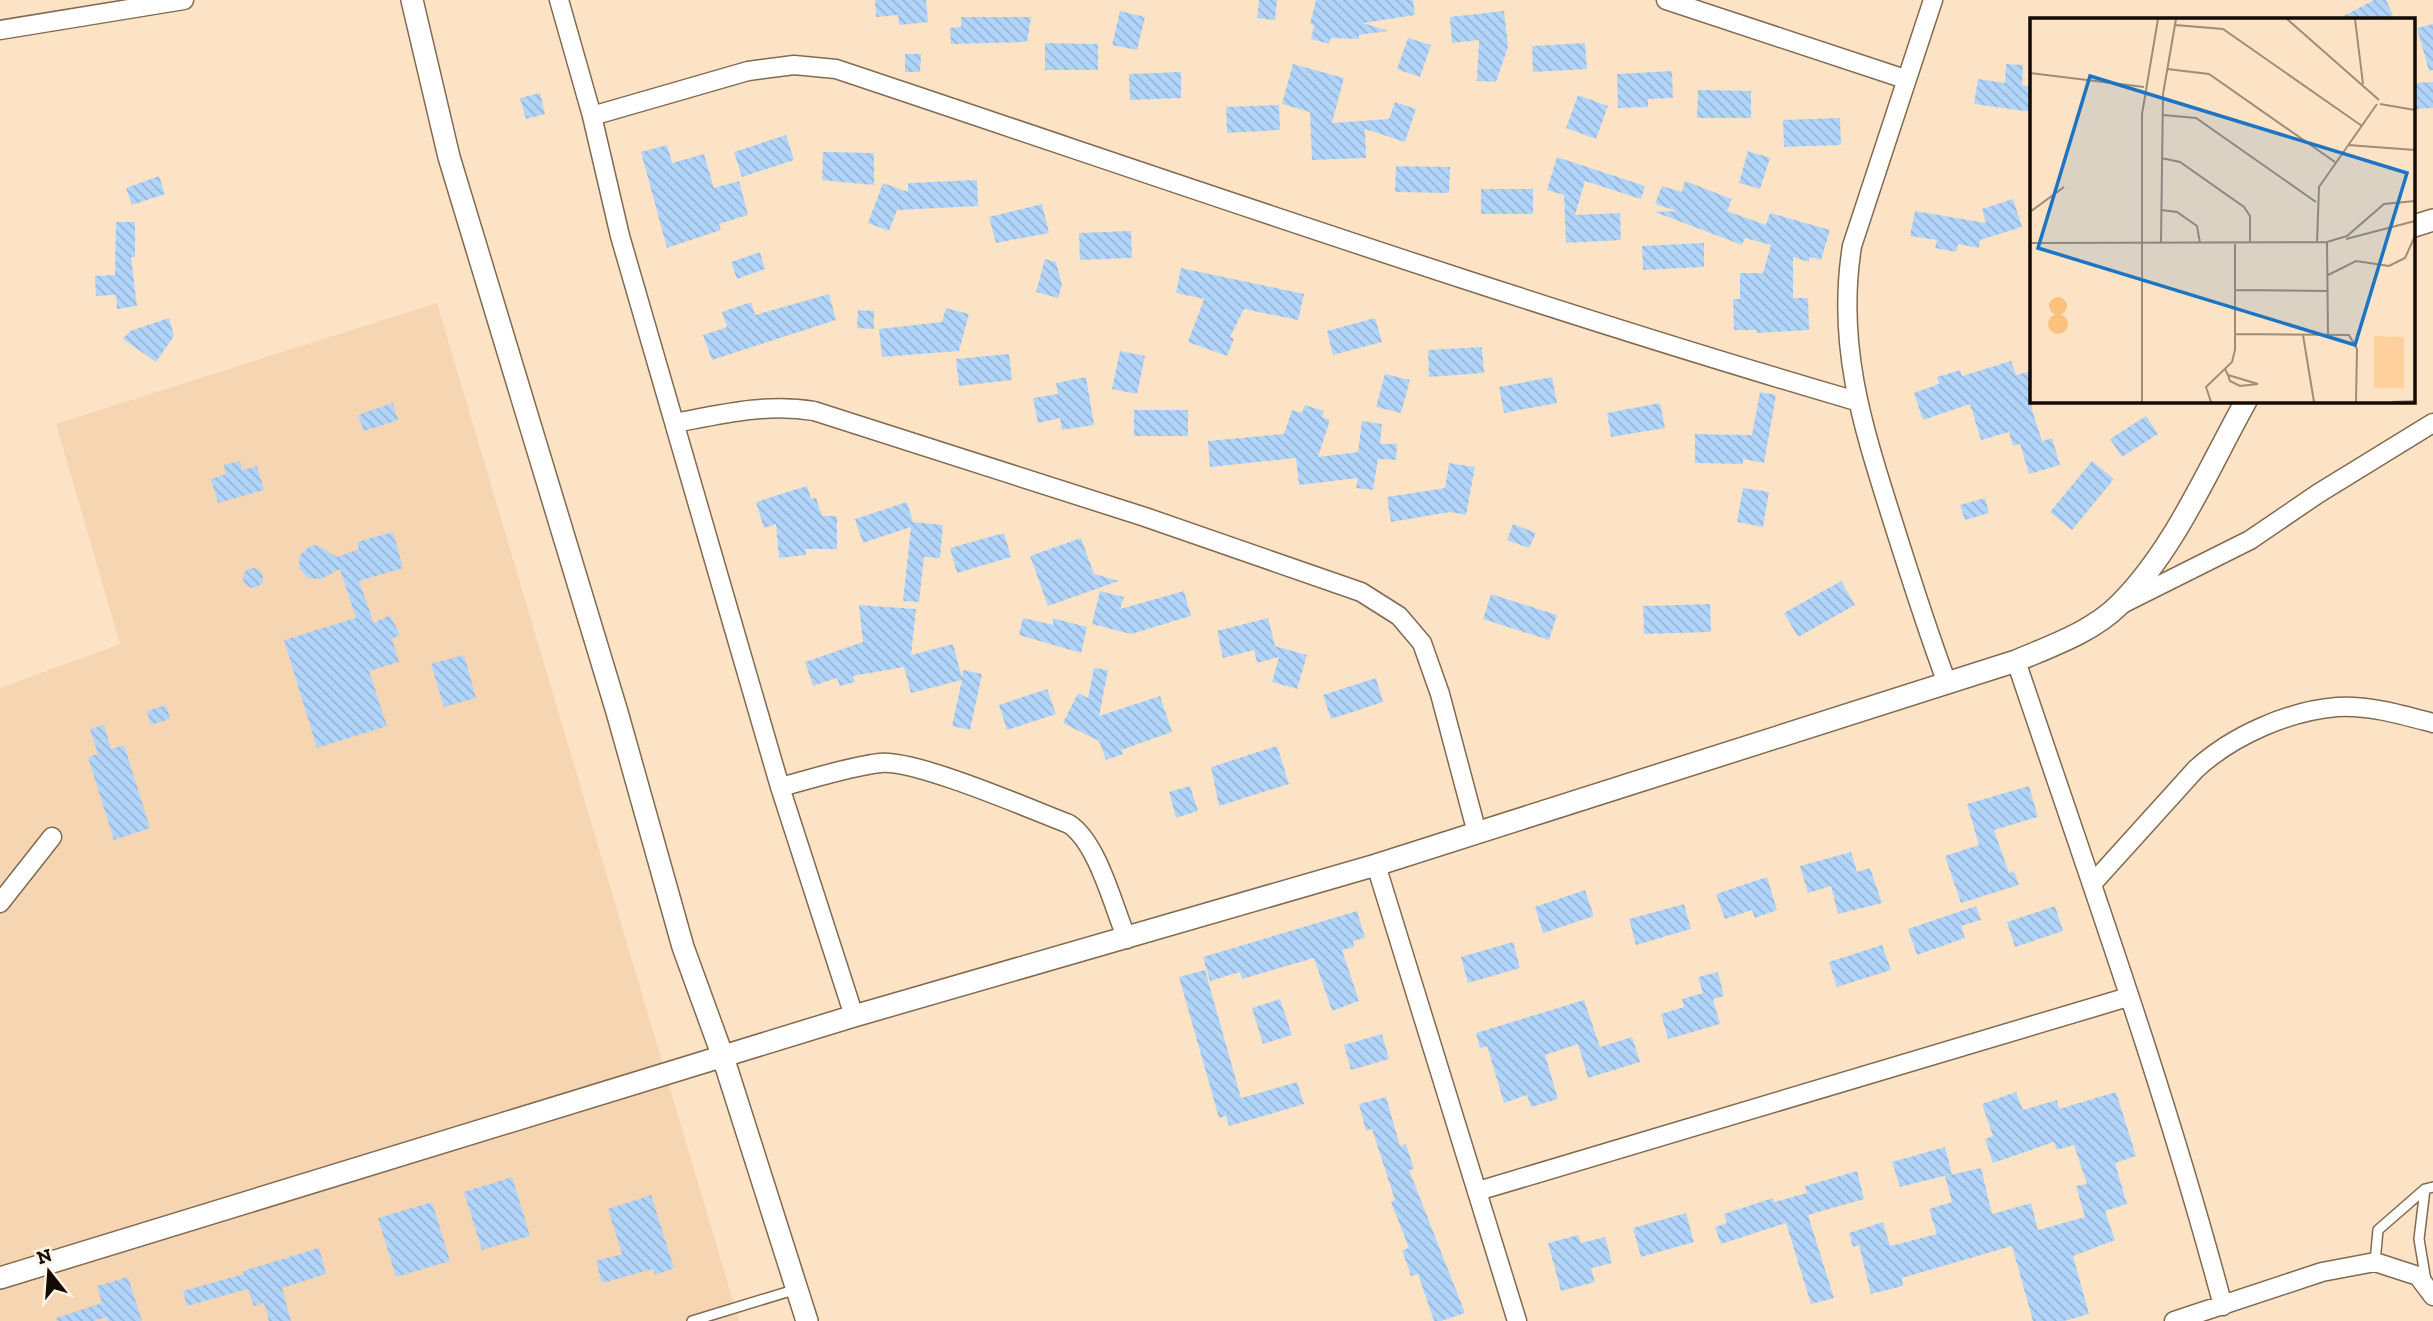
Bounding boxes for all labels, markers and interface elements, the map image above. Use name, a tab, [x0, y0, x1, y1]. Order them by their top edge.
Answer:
inset map	[2030, 18, 2416, 402]
north arrow	[14, 1237, 84, 1307]
text: N	[34, 1243, 54, 1269]

